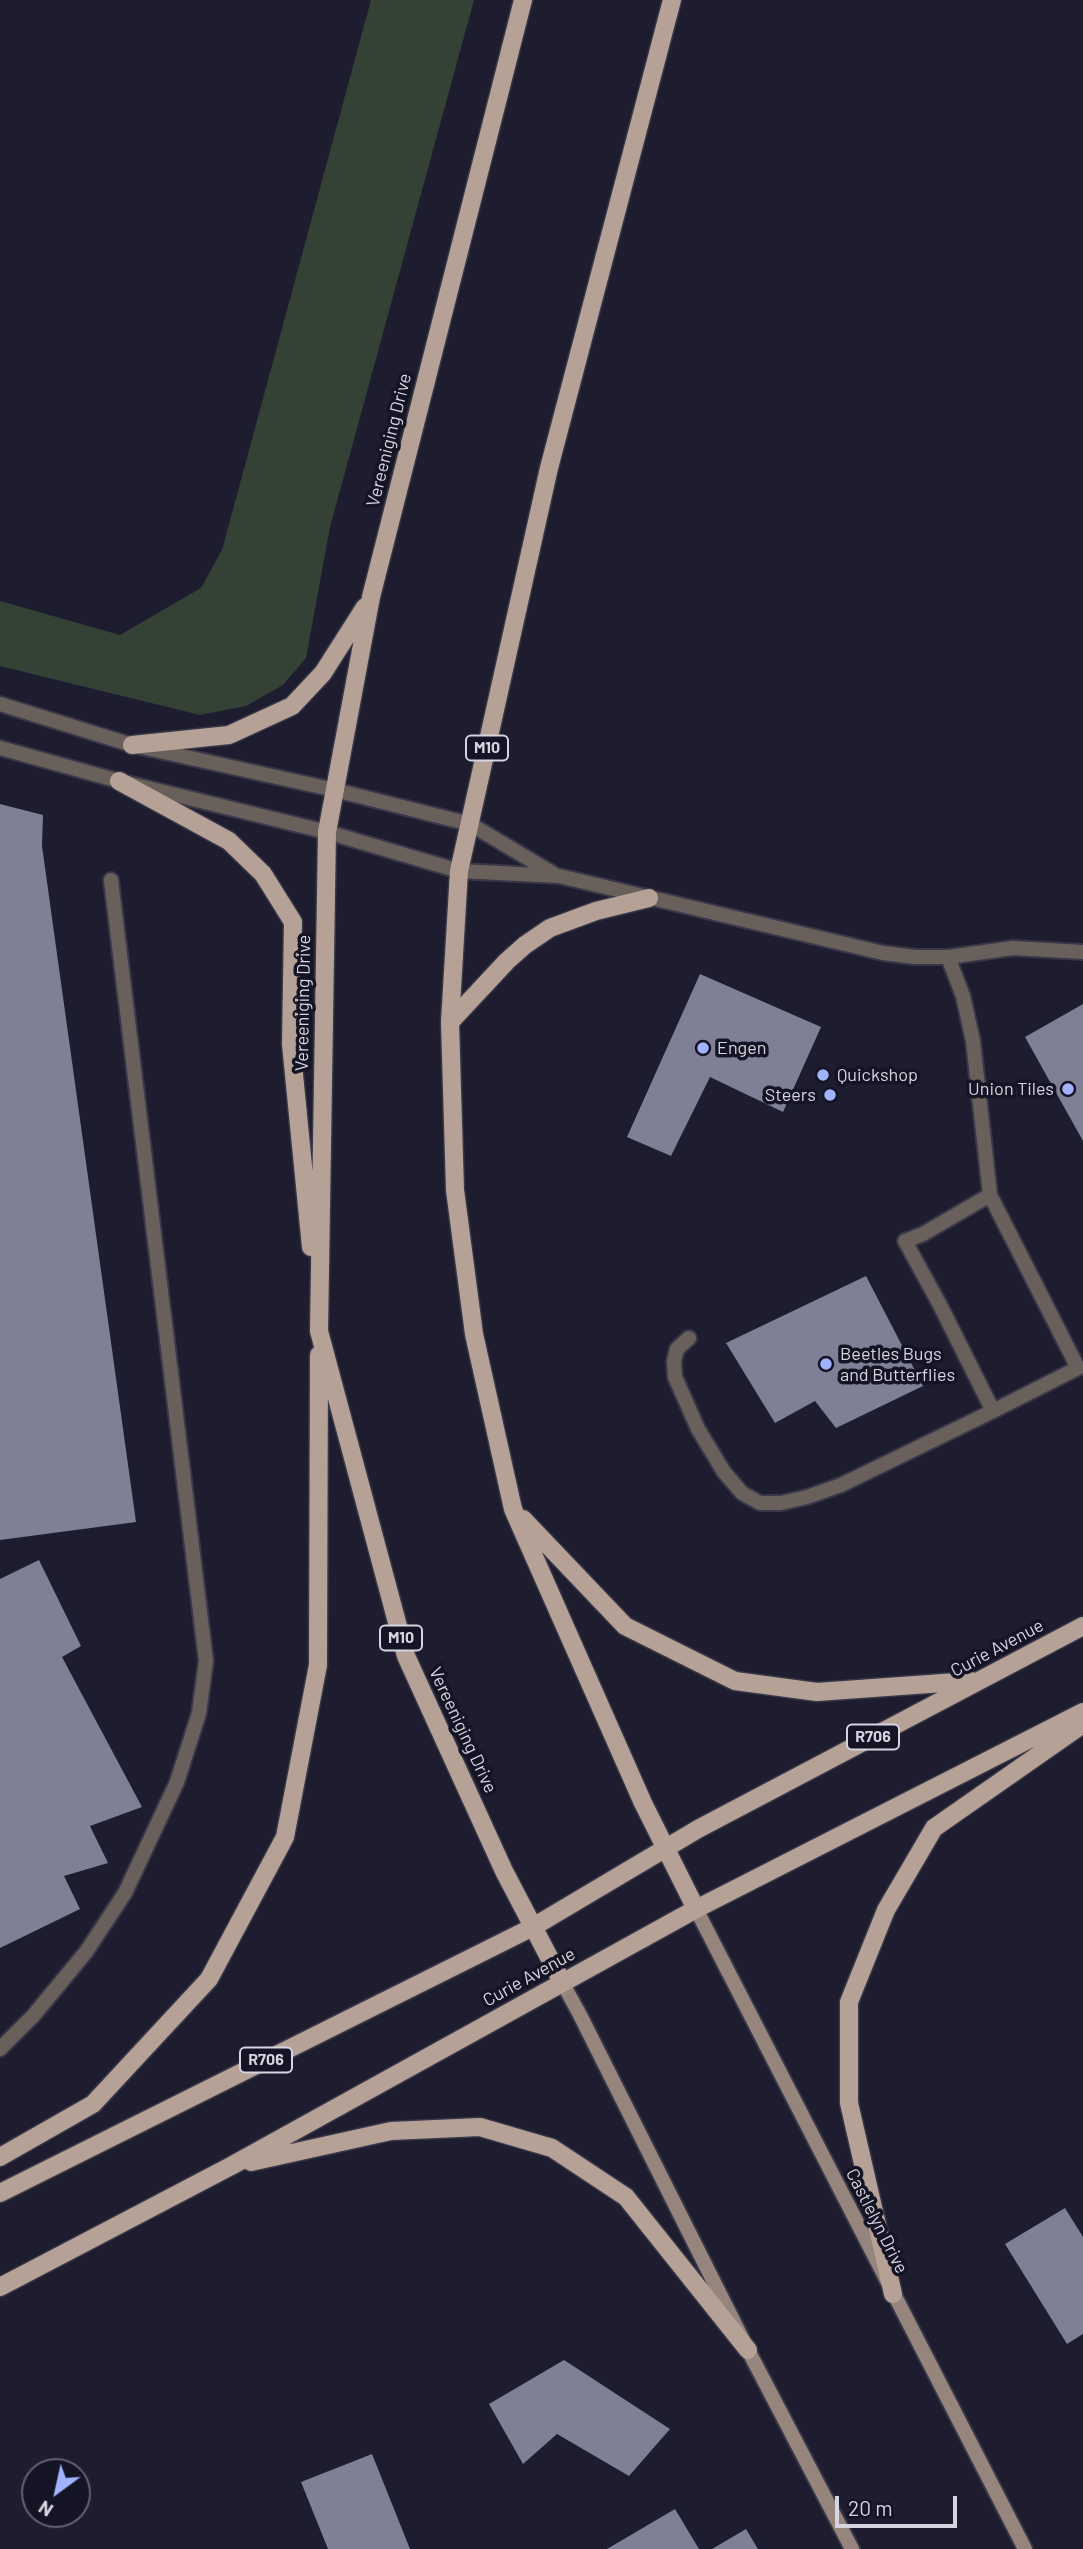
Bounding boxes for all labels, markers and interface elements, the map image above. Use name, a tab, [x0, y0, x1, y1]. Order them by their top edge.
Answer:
street label: Vereeniging Drive	[362, 371, 416, 509]
road number: M10	[466, 736, 508, 761]
street label: Vereeniging Drive	[291, 935, 315, 1071]
place label: Engen	[717, 1037, 767, 1059]
marker: Engen	[695, 1040, 711, 1056]
place label: Quickshop	[837, 1064, 918, 1086]
marker: Quickshop	[815, 1067, 831, 1083]
place label: Union Tiles	[968, 1078, 1054, 1100]
marker: Union Tiles	[1060, 1081, 1076, 1097]
place label: Steers	[765, 1084, 816, 1106]
marker: Steers	[822, 1087, 838, 1103]
place label: Beetles Bugs and Butterflies	[840, 1343, 955, 1386]
marker: Beetles Bugs and Butterflies	[818, 1356, 834, 1372]
street label: Curie Avenue	[947, 1614, 1047, 1682]
road number: M10	[380, 1626, 422, 1650]
street label: Vereeniging Drive	[424, 1664, 502, 1796]
road number: R706	[847, 1724, 899, 1750]
street label: Curie Avenue	[479, 1943, 579, 2011]
road number: R706	[240, 2048, 292, 2072]
street label: Castlelyn Drive	[841, 2165, 913, 2277]
north arrow	[21, 2458, 91, 2528]
scale bar	[838, 2482, 960, 2526]
text: 20 m	[848, 2495, 893, 2520]
text: N	[34, 2496, 57, 2522]

